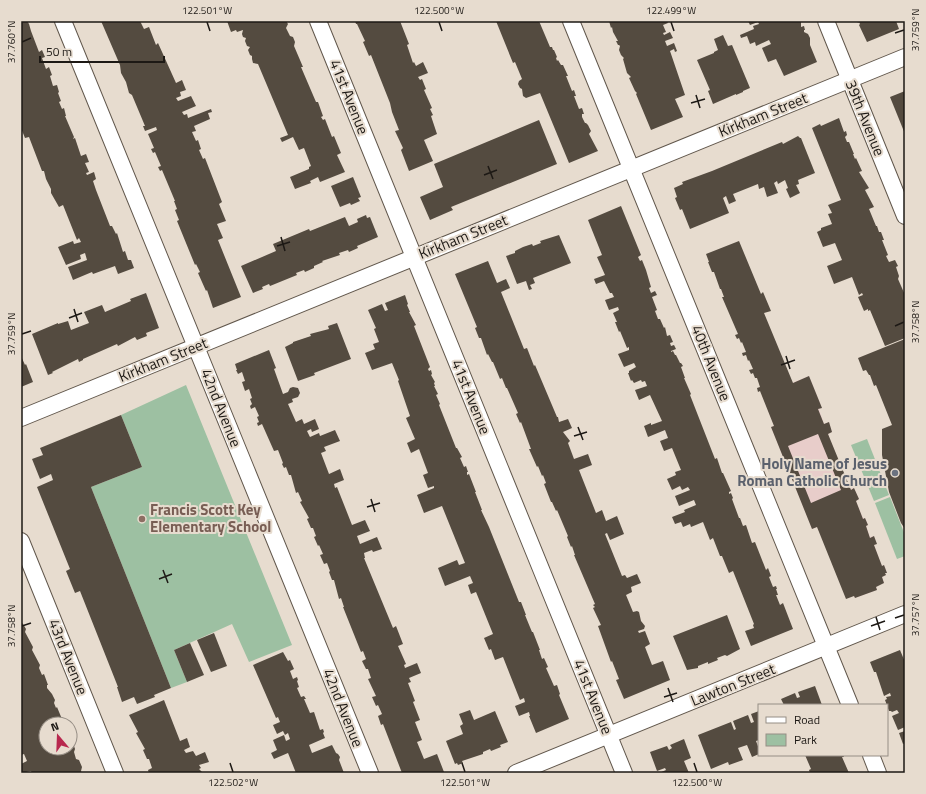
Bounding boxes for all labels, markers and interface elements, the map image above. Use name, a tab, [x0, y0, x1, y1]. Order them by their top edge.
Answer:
text: 122.501°W	[182, 3, 232, 18]
text: 122.500°W	[414, 3, 464, 18]
text: 122.499°W	[646, 3, 696, 18]
text: 37.759°N	[908, 9, 923, 51]
text: 37.760°N	[4, 21, 19, 63]
scale bar	[40, 38, 164, 64]
text: 50 m	[46, 42, 72, 61]
street label: 41st Avenue	[324, 56, 375, 138]
street label: 39th Avenue	[840, 76, 891, 159]
street label: Kirkham Street	[715, 86, 812, 143]
street label: Kirkham Street	[415, 208, 512, 265]
text: 37.758°N	[908, 301, 923, 343]
text: 37.759°N	[4, 313, 19, 355]
street label: 40th Avenue	[686, 321, 737, 404]
street label: Kirkham Street	[115, 331, 212, 388]
street label: 41st Avenue	[446, 356, 497, 438]
street label: 42nd Avenue	[195, 365, 248, 451]
place label: Holy Name of Jesus Roman Catholic Church	[737, 452, 887, 492]
marker: Holy Name of Jesus Roman Catholic Church	[890, 468, 900, 478]
place label: Francis Scott Key Elementary School	[150, 498, 271, 538]
marker: Francis Scott Key Elementary School	[137, 514, 147, 524]
text: 37.757°N	[908, 594, 923, 636]
text: 37.758°N	[4, 605, 19, 647]
street label: 43rd Avenue	[43, 615, 94, 698]
street label: 41st Avenue	[568, 656, 619, 738]
street label: Lawton Street	[687, 657, 779, 712]
street label: 42nd Avenue	[317, 665, 370, 751]
legend	[758, 704, 888, 756]
text: Road	[794, 710, 820, 729]
north arrow	[38, 716, 78, 756]
text: N	[49, 718, 61, 735]
text: Park	[794, 730, 817, 749]
text: 122.502°W	[208, 775, 258, 790]
text: 122.501°W	[440, 775, 490, 790]
text: 122.500°W	[672, 775, 722, 790]

